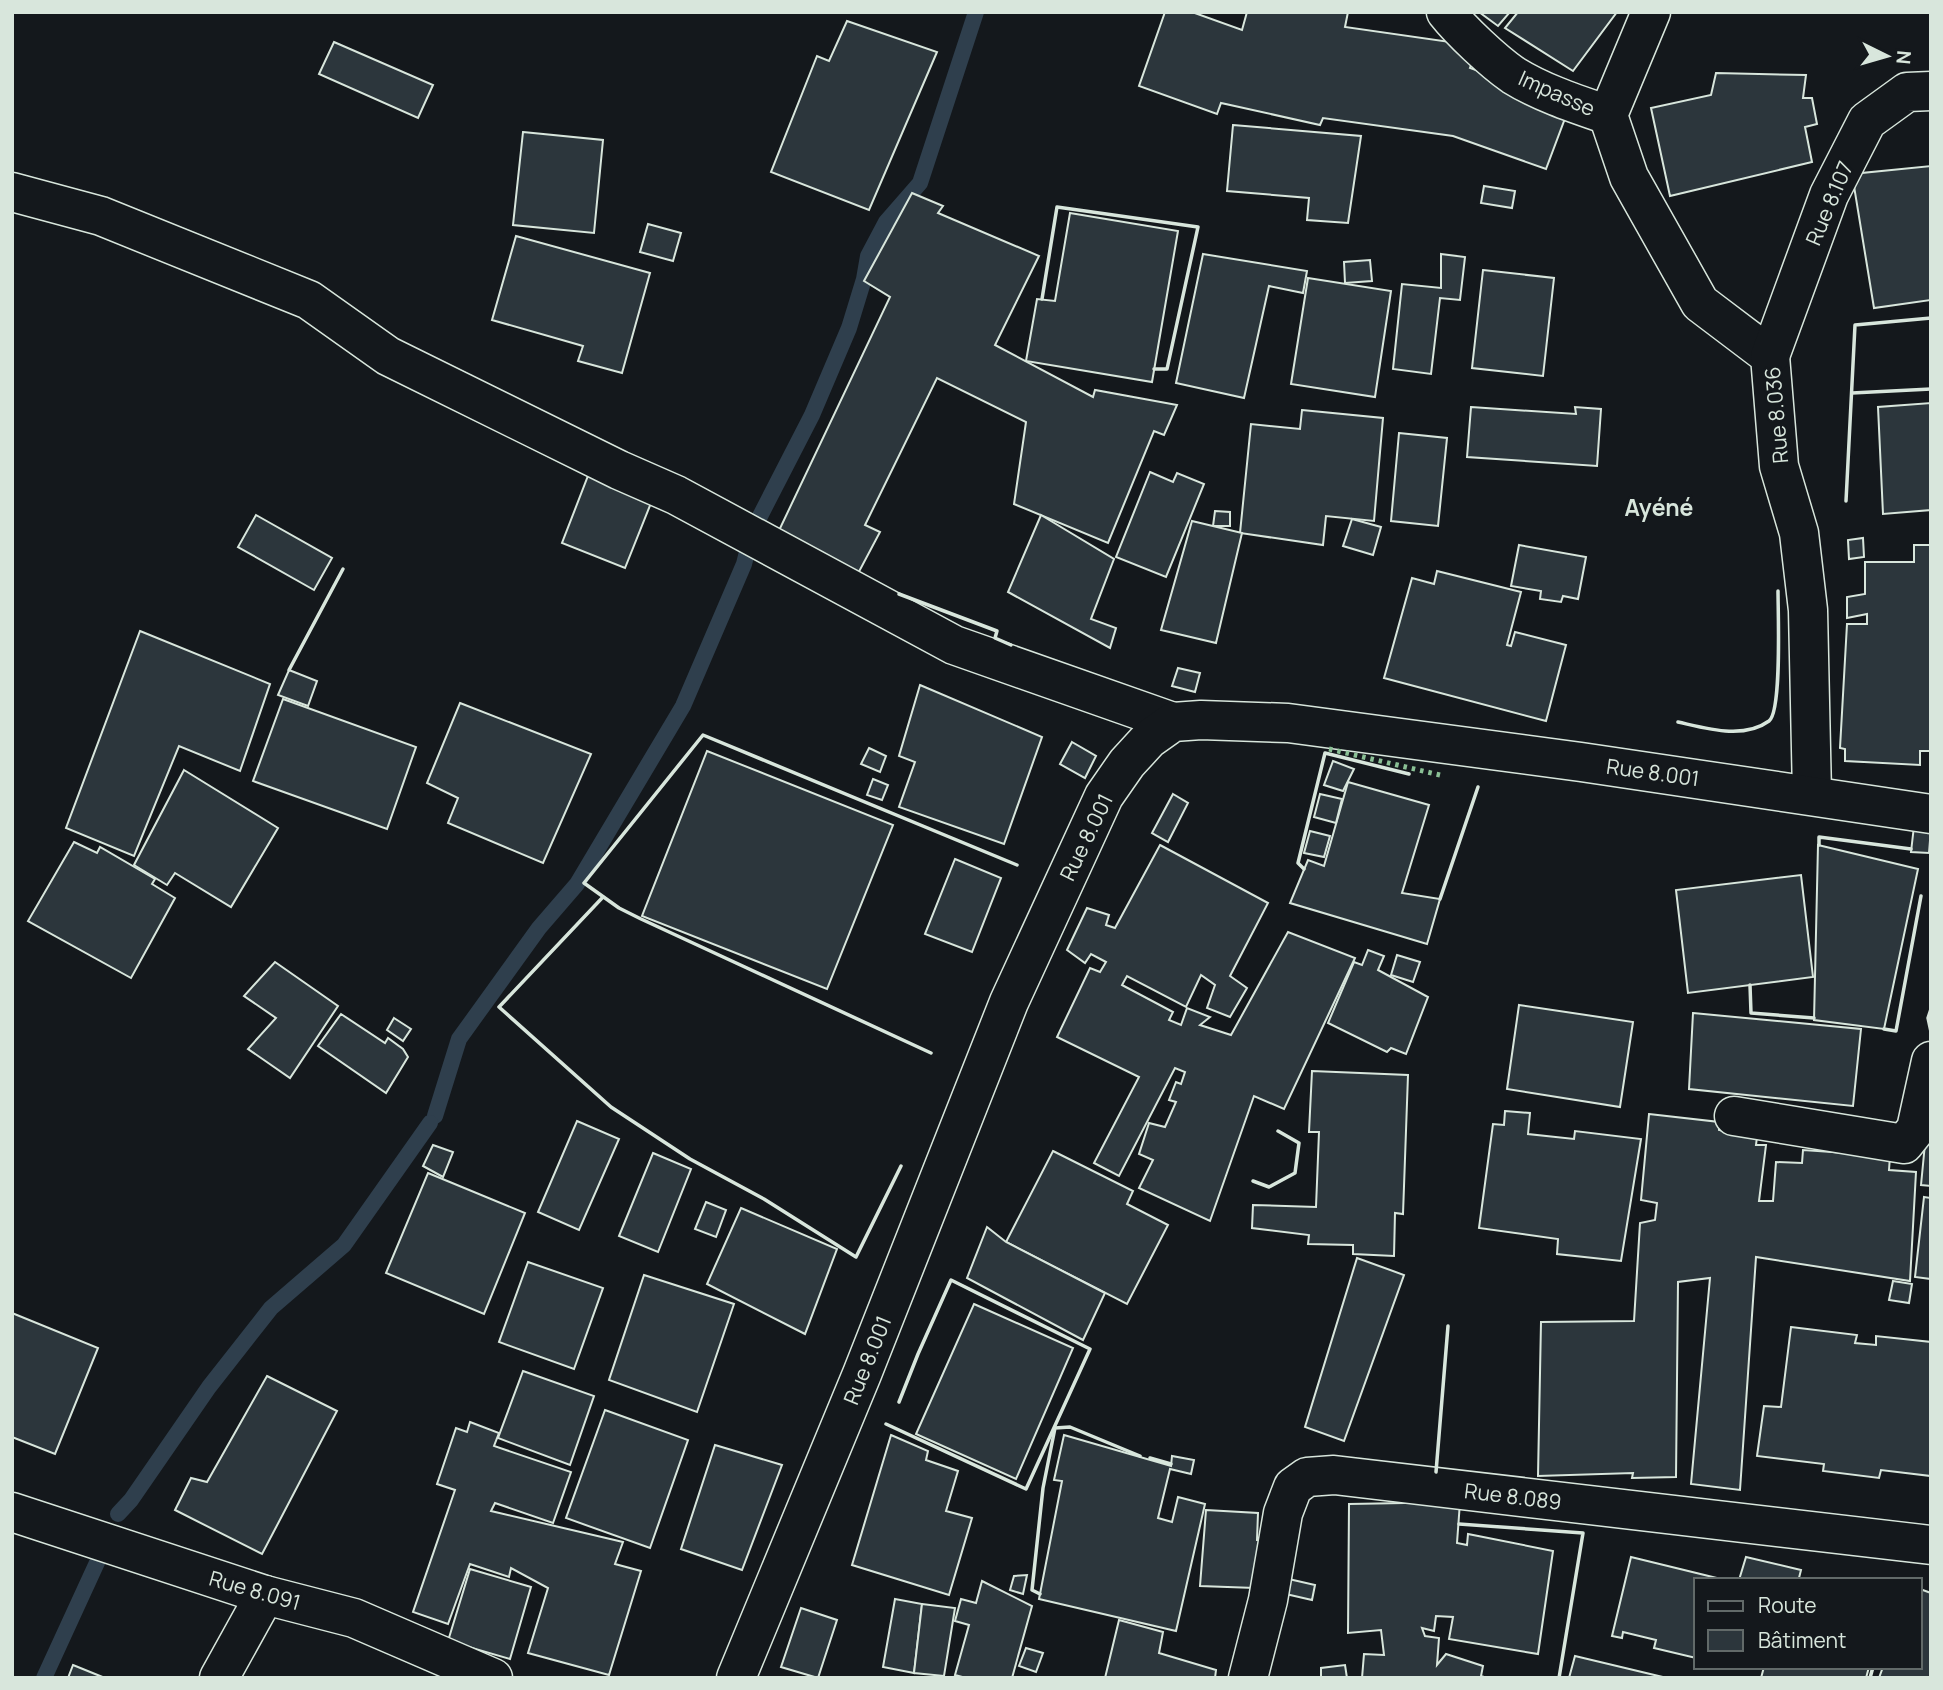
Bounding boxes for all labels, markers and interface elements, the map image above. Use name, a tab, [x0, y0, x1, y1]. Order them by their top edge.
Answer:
north arrow	[1852, 21, 1922, 91]
text: N	[1890, 50, 1917, 65]
street label: Impasse	[1514, 64, 1600, 122]
street label: Rue 8.107	[1799, 157, 1859, 249]
street label: Rue 8.036	[1758, 365, 1794, 465]
district label: Ayéné	[1625, 491, 1694, 523]
street label: Rue 8.001	[1605, 752, 1701, 792]
street label: Rue 8.001	[1053, 789, 1119, 885]
street label: Rue 8.001	[837, 1311, 897, 1409]
street label: Rue 8.089	[1463, 1476, 1563, 1516]
street label: Rue 8.091	[206, 1564, 304, 1616]
legend	[1694, 1578, 1922, 1669]
text: Route	[1758, 1591, 1816, 1619]
text: Bâtiment	[1758, 1626, 1846, 1654]

